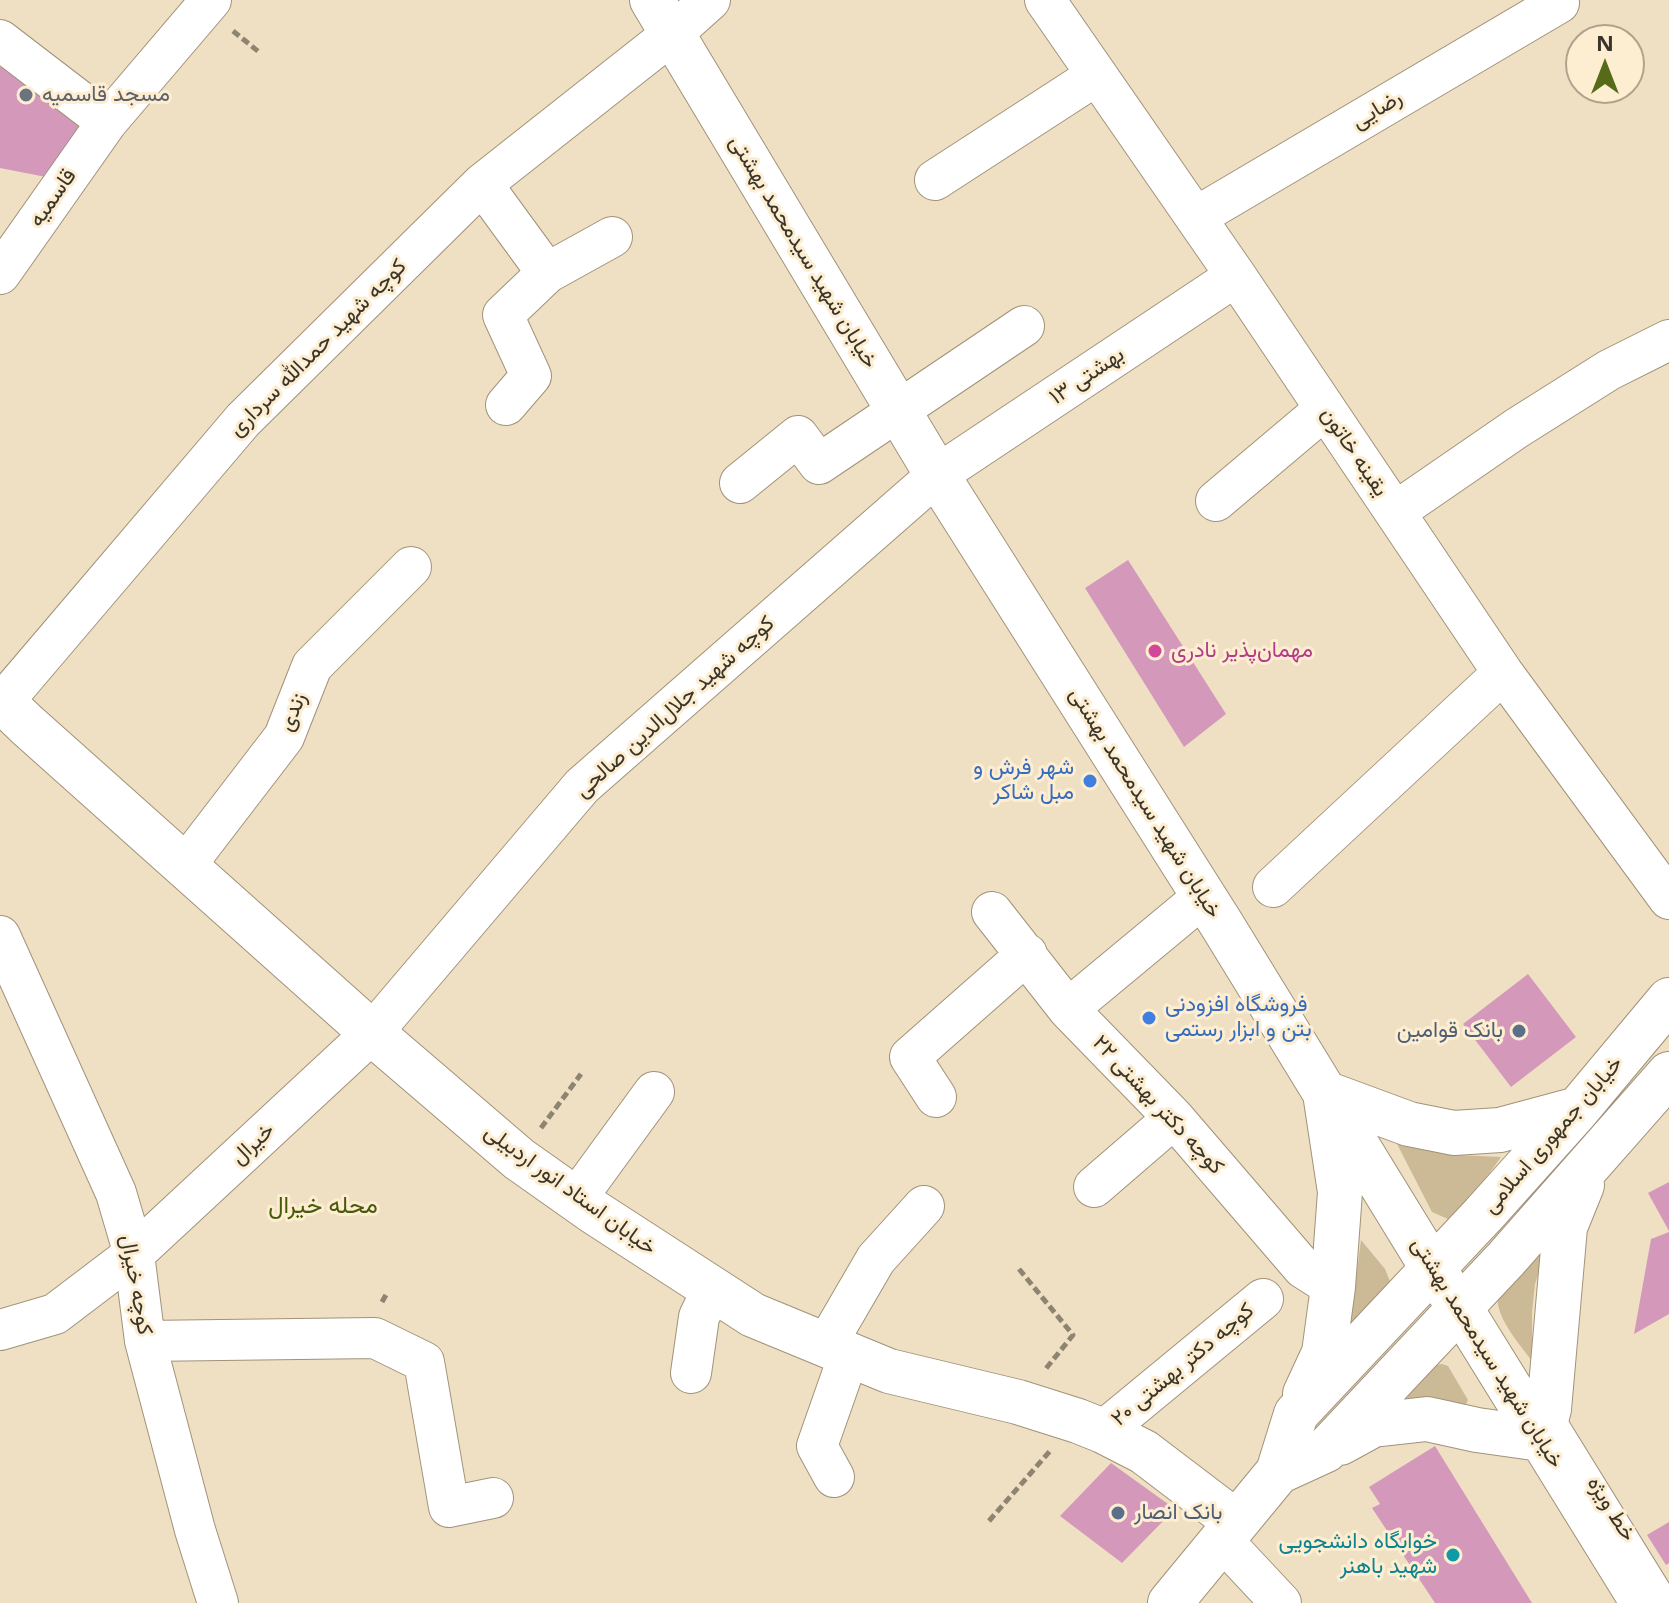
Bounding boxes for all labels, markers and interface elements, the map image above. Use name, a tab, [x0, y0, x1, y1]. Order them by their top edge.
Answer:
north arrow	[1565, 24, 1645, 104]
text: N	[1596, 27, 1614, 57]
place label: مسجد قاسمیه	[42, 82, 170, 108]
street label: رضایی	[1347, 85, 1407, 135]
marker: مسجد قاسمیه	[17, 86, 35, 104]
street label: خیابان شهید سیدمحمد بهشتی	[723, 131, 883, 373]
street label: قاسمیه	[23, 164, 83, 232]
street label: کوچه شهید حمدالله سرداری	[224, 254, 412, 442]
street label: بهشتی ۱۳	[1044, 341, 1130, 411]
street label: یقینه خاتون	[1314, 402, 1394, 502]
street label: کوچه شهید جلال‌الدین صالحی	[570, 610, 780, 804]
place label: مهمان‌پذیر نادری	[1171, 638, 1313, 664]
marker: مهمان‌پذیر نادری	[1146, 642, 1164, 660]
street label: خیابان شهید سیدمحمد بهشتی	[1063, 683, 1227, 923]
street label: زندی	[273, 689, 313, 735]
place label: شهر فرش و مبل شاکر	[973, 755, 1074, 806]
marker: شهر فرش و مبل شاکر	[1081, 772, 1099, 790]
place label: فروشگاه افزودنی بتن و ابزار رستمی	[1165, 992, 1312, 1044]
marker: فروشگاه افزودنی بتن و ابزار رستمی	[1140, 1009, 1158, 1027]
place label: بانک قوامین	[1397, 1018, 1503, 1044]
marker: بانک قوامین	[1510, 1022, 1528, 1040]
street label: کوچه دکتر بهشتی ۲۲	[1087, 1030, 1229, 1180]
street label: خیابان جمهوری اسلامی	[1477, 1051, 1629, 1219]
street label: خیرال	[226, 1117, 280, 1171]
street label: خیابان استاد انور اردبیلی	[479, 1119, 661, 1261]
district label: محله خیرال	[268, 1192, 378, 1220]
street label: کوچه خیرال	[114, 1233, 158, 1337]
street label: خیابان شهید سیدمحمد بهشتی	[1405, 1233, 1569, 1473]
street label: کوچه دکتر بهشتی ۲۰	[1106, 1298, 1260, 1432]
street label: خط ویژه	[1581, 1472, 1641, 1546]
place label: بانک انصار	[1134, 1500, 1223, 1526]
marker: بانک انصار	[1109, 1504, 1127, 1522]
place label: خوابگاه دانشجویی شهید باهنر	[1279, 1529, 1437, 1580]
marker: خوابگاه دانشجویی شهید باهنر	[1444, 1546, 1462, 1564]

